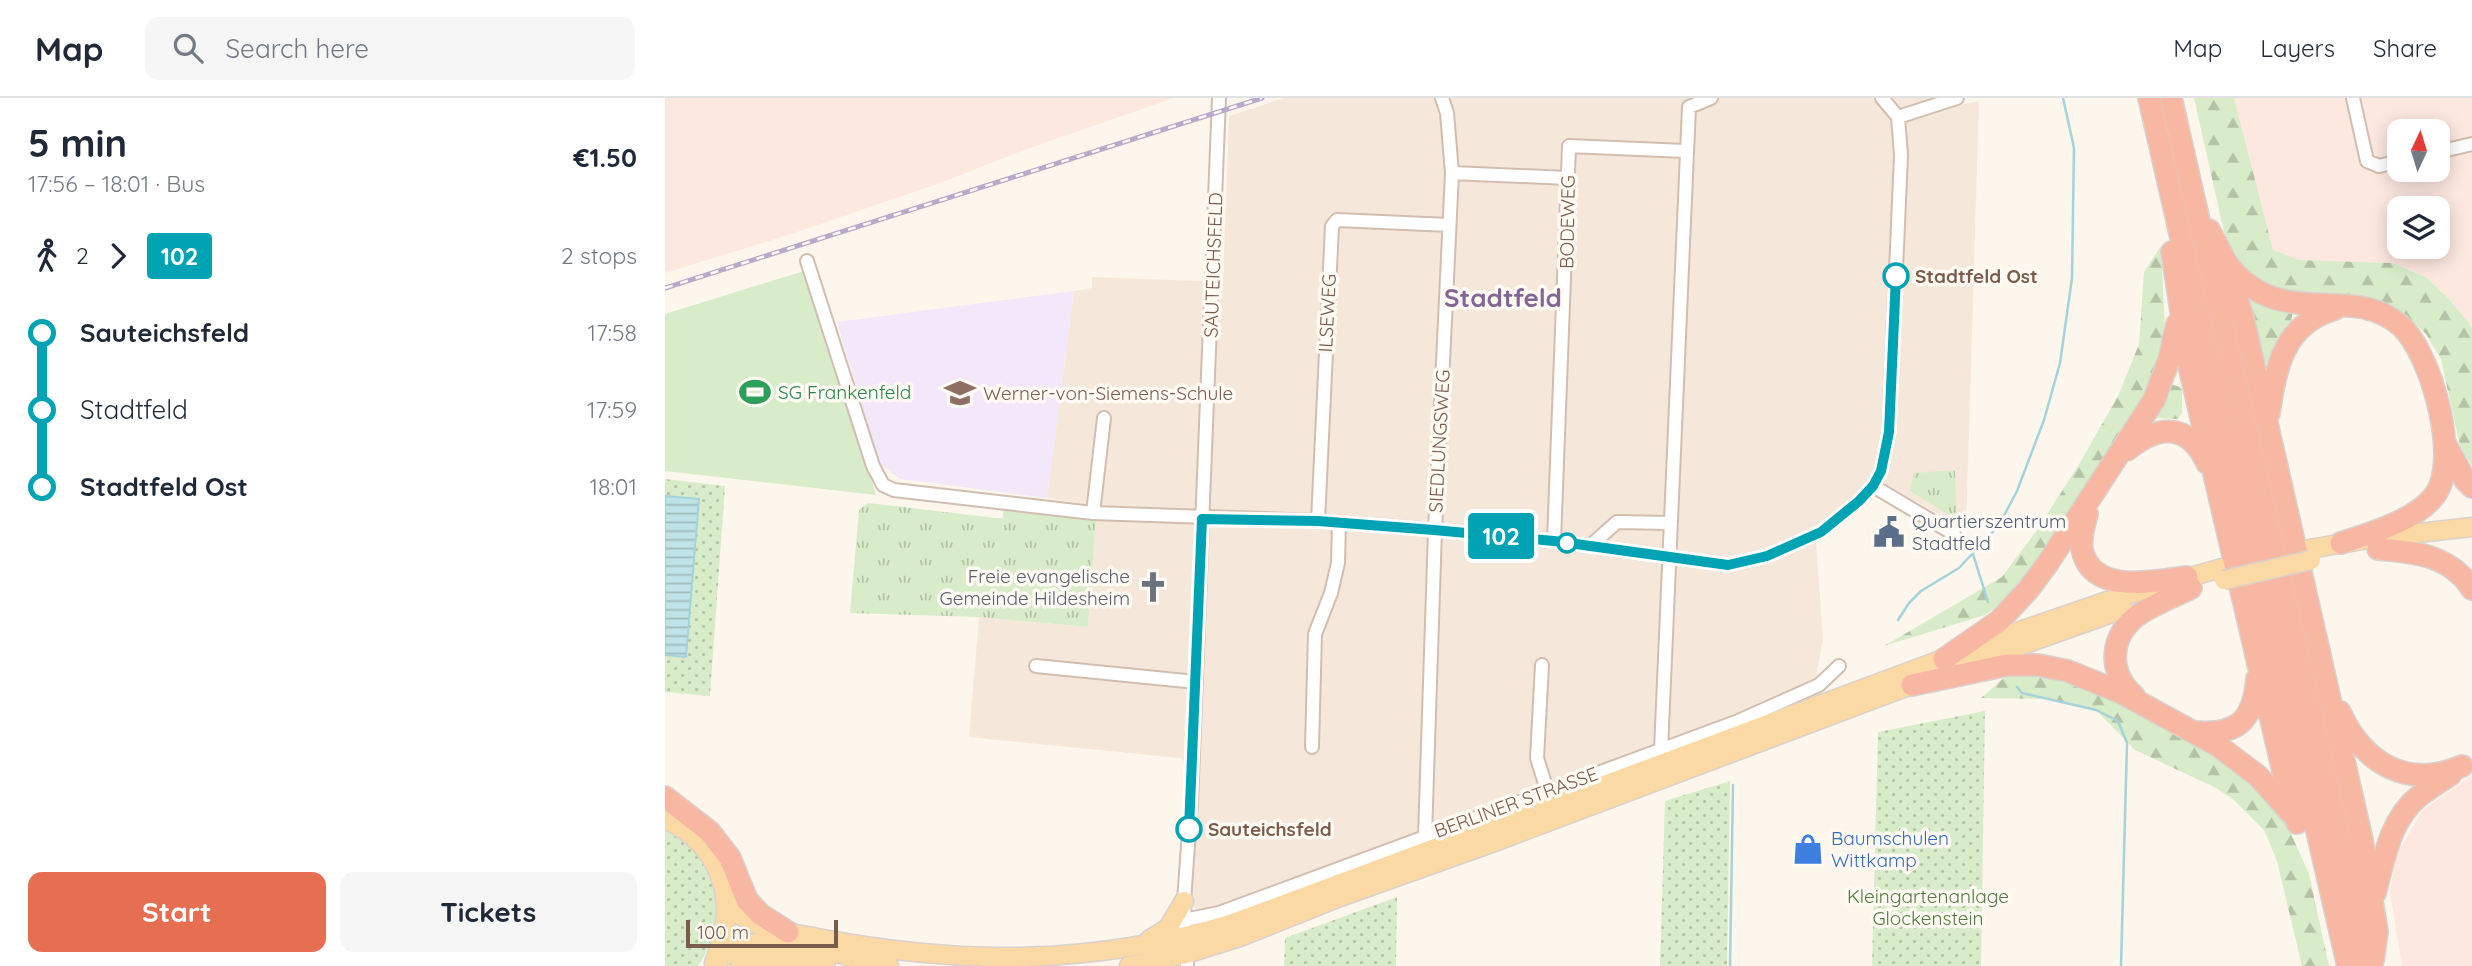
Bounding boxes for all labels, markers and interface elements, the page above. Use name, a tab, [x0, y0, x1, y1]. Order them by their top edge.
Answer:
search box	[145, 17, 635, 80]
text: Map	[35, 28, 103, 69]
icon: search	[169, 29, 207, 67]
text: Search here	[225, 32, 369, 65]
text: Map	[2173, 33, 2222, 63]
text: Layers	[2260, 33, 2335, 63]
text: Share	[2373, 33, 2437, 63]
text: 5 min	[28, 119, 127, 167]
north arrow	[2387, 119, 2450, 182]
map controls	[2387, 119, 2450, 259]
text: €1.50	[573, 141, 637, 174]
text: 17:56 – 18:01 · Bus	[28, 169, 205, 198]
street label: BODEWEG	[1554, 175, 1580, 269]
street label: SAUTEICHSFELD	[1198, 192, 1228, 338]
button: layers	[2387, 196, 2450, 259]
icon: walk	[28, 237, 66, 275]
icon: forward	[99, 237, 137, 275]
text: 2	[76, 241, 89, 270]
text: 102	[161, 241, 198, 271]
text: 2 stops	[561, 241, 637, 270]
marker: Stadtfeld Ost	[1883, 263, 1909, 289]
place label: Stadtfeld Ost	[1915, 264, 2038, 288]
street label: ILSEWEG	[1313, 273, 1341, 353]
district label: Stadtfeld	[1444, 281, 1562, 314]
text: Sauteichsfeld	[80, 316, 249, 349]
text: 17:58	[587, 318, 637, 347]
street label: SIEDLUNGSWEG	[1423, 369, 1455, 513]
sports icon: SG Frankenfeld	[738, 375, 772, 409]
school or university icon: Werner-von-Siemens-Schule	[943, 376, 977, 410]
place label: SG Frankenfeld	[778, 380, 911, 404]
place label: Werner-von-Siemens-Schule	[983, 381, 1233, 405]
text: Stadtfeld	[80, 393, 188, 426]
text: 17:59	[587, 395, 637, 424]
text: Stadtfeld Ost	[80, 470, 248, 503]
text: 18:01	[590, 472, 637, 501]
place label: Quartierszentrum Stadtfeld	[1912, 509, 2066, 555]
line badge: 102	[1461, 513, 1541, 559]
public building icon: Quartierszentrum Stadtfeld	[1872, 515, 1906, 549]
text: 102	[1482, 521, 1520, 551]
unlabelled marker	[1557, 533, 1577, 553]
place label: Freie evangelische Gemeinde Hildesheim	[940, 564, 1130, 610]
church icon: Freie evangelische Gemeinde Hildesheim	[1136, 570, 1170, 604]
street label: BERLINER STRASSE	[1431, 761, 1601, 843]
marker: Sauteichsfeld	[1176, 816, 1202, 842]
place label: Sauteichsfeld	[1208, 817, 1332, 841]
place label: Baumschulen Wittkamp	[1831, 826, 1949, 872]
shop icon: Baumschulen Wittkamp	[1791, 832, 1825, 866]
button: Start	[28, 872, 326, 952]
button: Tickets	[340, 872, 637, 952]
park label: Kleingartenanlage Glockenstein	[1847, 884, 2009, 930]
scale bar	[686, 917, 838, 949]
text: 100 m	[697, 920, 749, 944]

